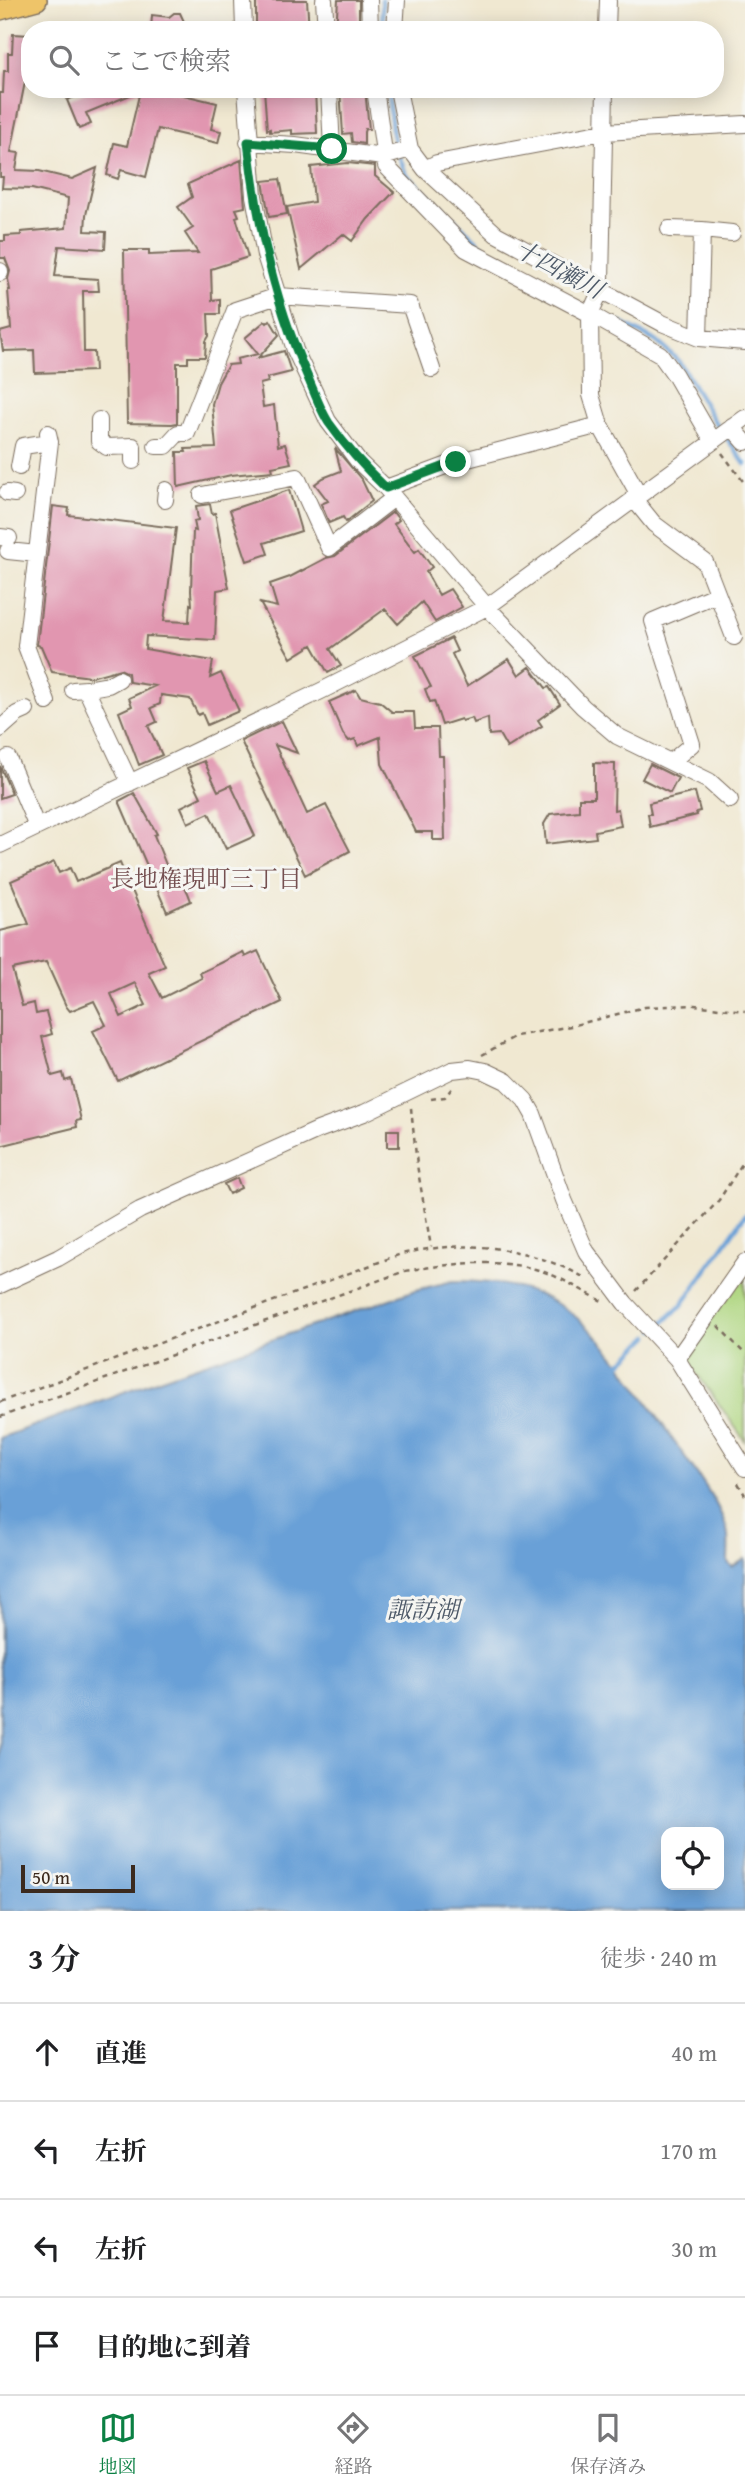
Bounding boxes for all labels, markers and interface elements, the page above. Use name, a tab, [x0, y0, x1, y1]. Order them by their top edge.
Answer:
search box	[21, 21, 724, 98]
icon: search	[45, 41, 83, 79]
text: ここで検索	[101, 41, 231, 80]
route start	[316, 133, 347, 164]
water label: 十四瀬川	[508, 231, 612, 308]
route end	[440, 446, 471, 477]
district label: 長地権現町三丁目	[110, 861, 302, 896]
water label: 諏訪湖	[387, 1592, 463, 1627]
map controls	[661, 1827, 724, 1890]
button: locate	[661, 1827, 724, 1890]
scale bar	[21, 1862, 135, 1894]
text: 50 m	[32, 1863, 70, 1891]
text: 3 分	[28, 1936, 80, 1980]
text: 徒歩 · 240 m	[600, 1941, 717, 1974]
icon: ahead	[28, 2033, 66, 2071]
text: 直進	[95, 2033, 147, 2072]
text: 40 m	[671, 2036, 717, 2069]
icon: left	[28, 2131, 66, 2169]
text: 左折	[95, 2131, 147, 2170]
text: 170 m	[660, 2134, 717, 2167]
icon: left	[28, 2229, 66, 2267]
text: 左折	[95, 2229, 147, 2268]
text: 30 m	[671, 2232, 717, 2265]
icon: arrive	[28, 2327, 66, 2365]
text: 目的地に到着	[95, 2327, 251, 2366]
tab: 地図	[99, 2409, 137, 2480]
tab: 経路	[334, 2409, 372, 2480]
tab: 保存済み	[570, 2409, 646, 2480]

